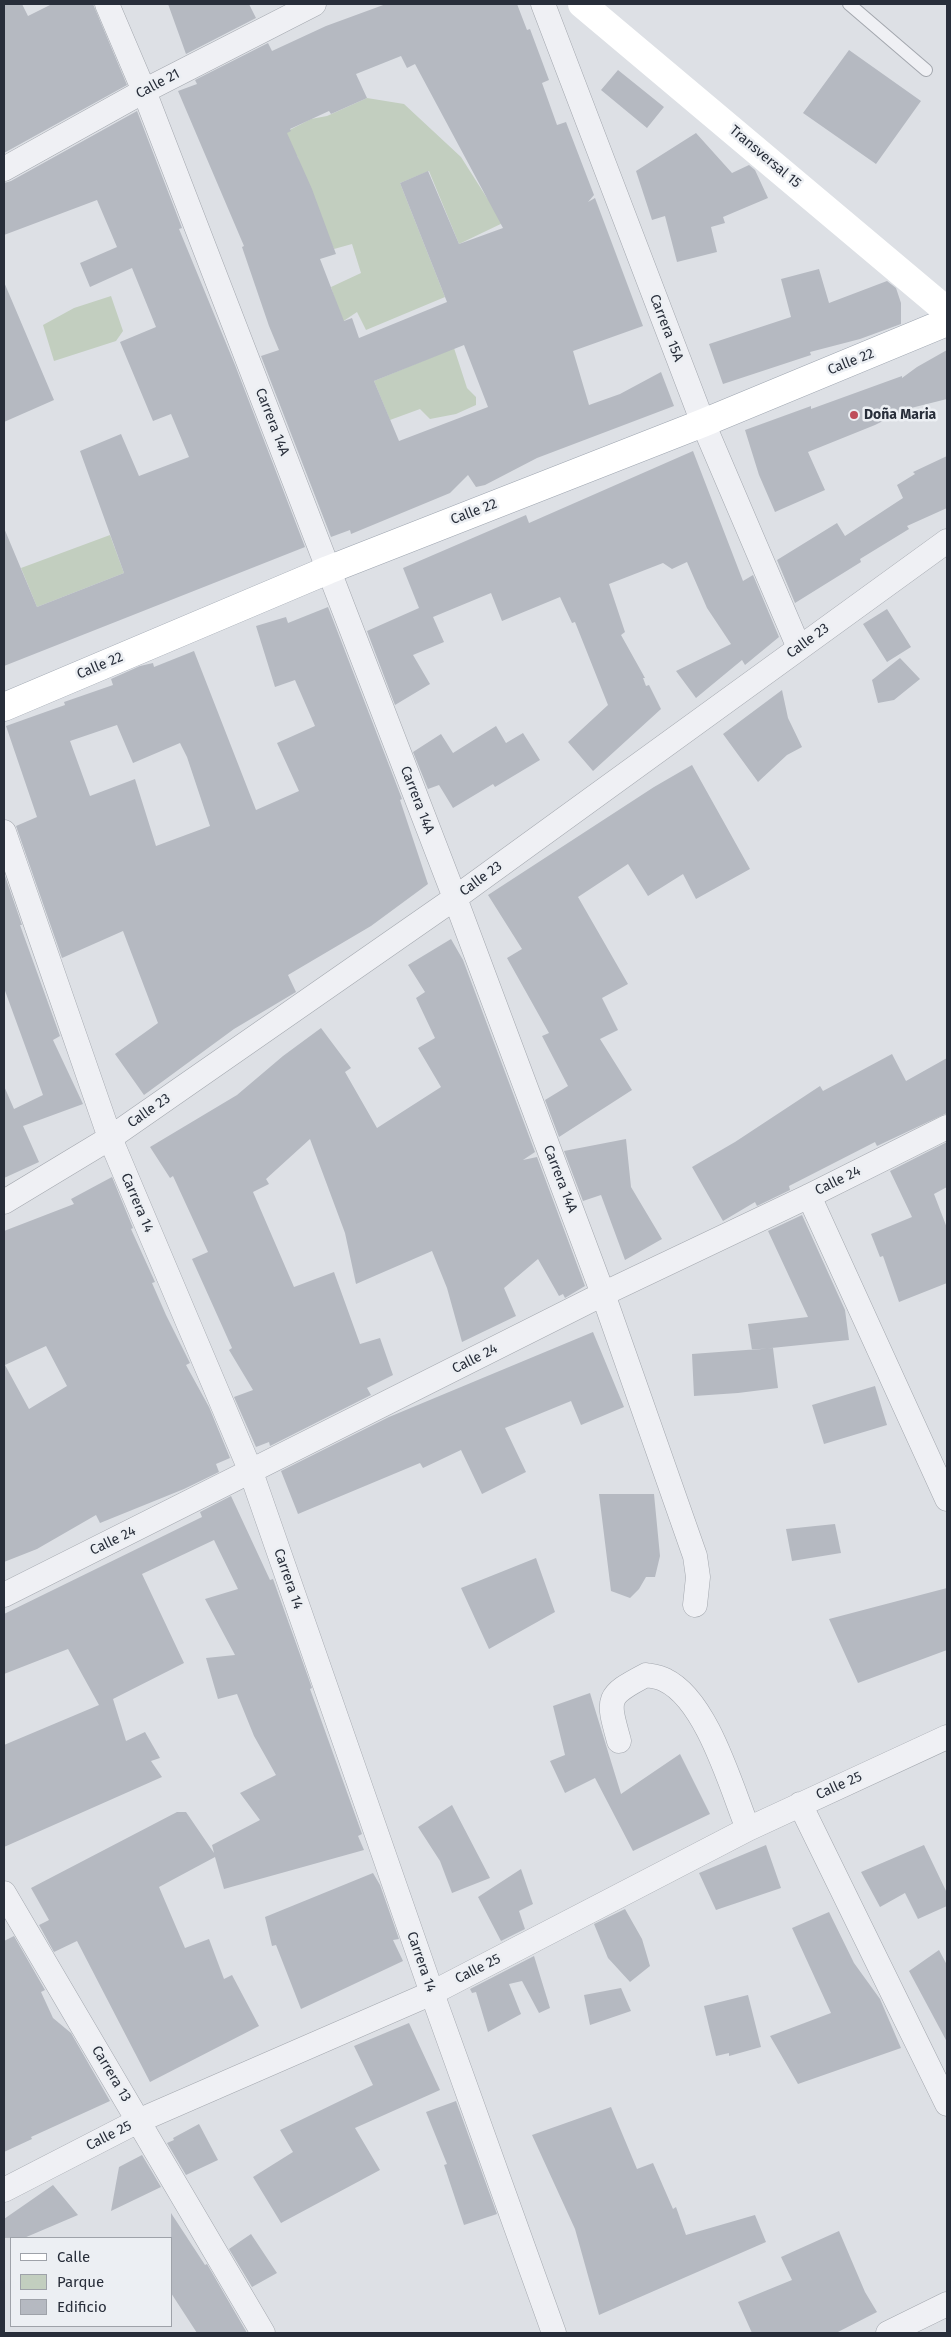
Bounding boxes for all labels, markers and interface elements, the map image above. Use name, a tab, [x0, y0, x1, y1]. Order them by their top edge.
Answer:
street label: Calle 21	[133, 65, 183, 103]
street label: Transversal 15	[726, 122, 804, 192]
street label: Carrera 15A	[645, 292, 687, 364]
street label: Calle 22	[825, 345, 877, 379]
street label: Carrera 14A	[251, 386, 293, 458]
place label: Doña Maria	[864, 407, 936, 423]
marker: Doña Maria	[848, 409, 860, 421]
street label: Calle 22	[448, 495, 500, 529]
street label: Calle 23	[783, 620, 833, 662]
street label: Calle 22	[74, 649, 126, 683]
street label: Carrera 14A	[396, 764, 438, 836]
street label: Calle 23	[456, 858, 506, 900]
street label: Calle 23	[124, 1090, 174, 1132]
street label: Carrera 14A	[539, 1143, 581, 1215]
street label: Calle 24	[812, 1163, 864, 1199]
street label: Carrera 14	[117, 1171, 157, 1235]
street label: Calle 24	[450, 1340, 500, 1378]
street label: Calle 24	[87, 1523, 139, 1559]
street label: Carrera 14	[270, 1546, 306, 1612]
street label: Calle 25	[813, 1768, 865, 1804]
street label: Carrera 14	[403, 1929, 439, 1995]
street label: Calle 25	[453, 1950, 503, 1988]
street label: Carrera 13	[88, 2043, 134, 2105]
street label: Calle 25	[84, 2117, 134, 2155]
legend	[10, 2237, 172, 2327]
text: Calle	[57, 2248, 90, 2266]
text: Parque	[57, 2273, 104, 2291]
text: Edificio	[57, 2298, 107, 2316]

